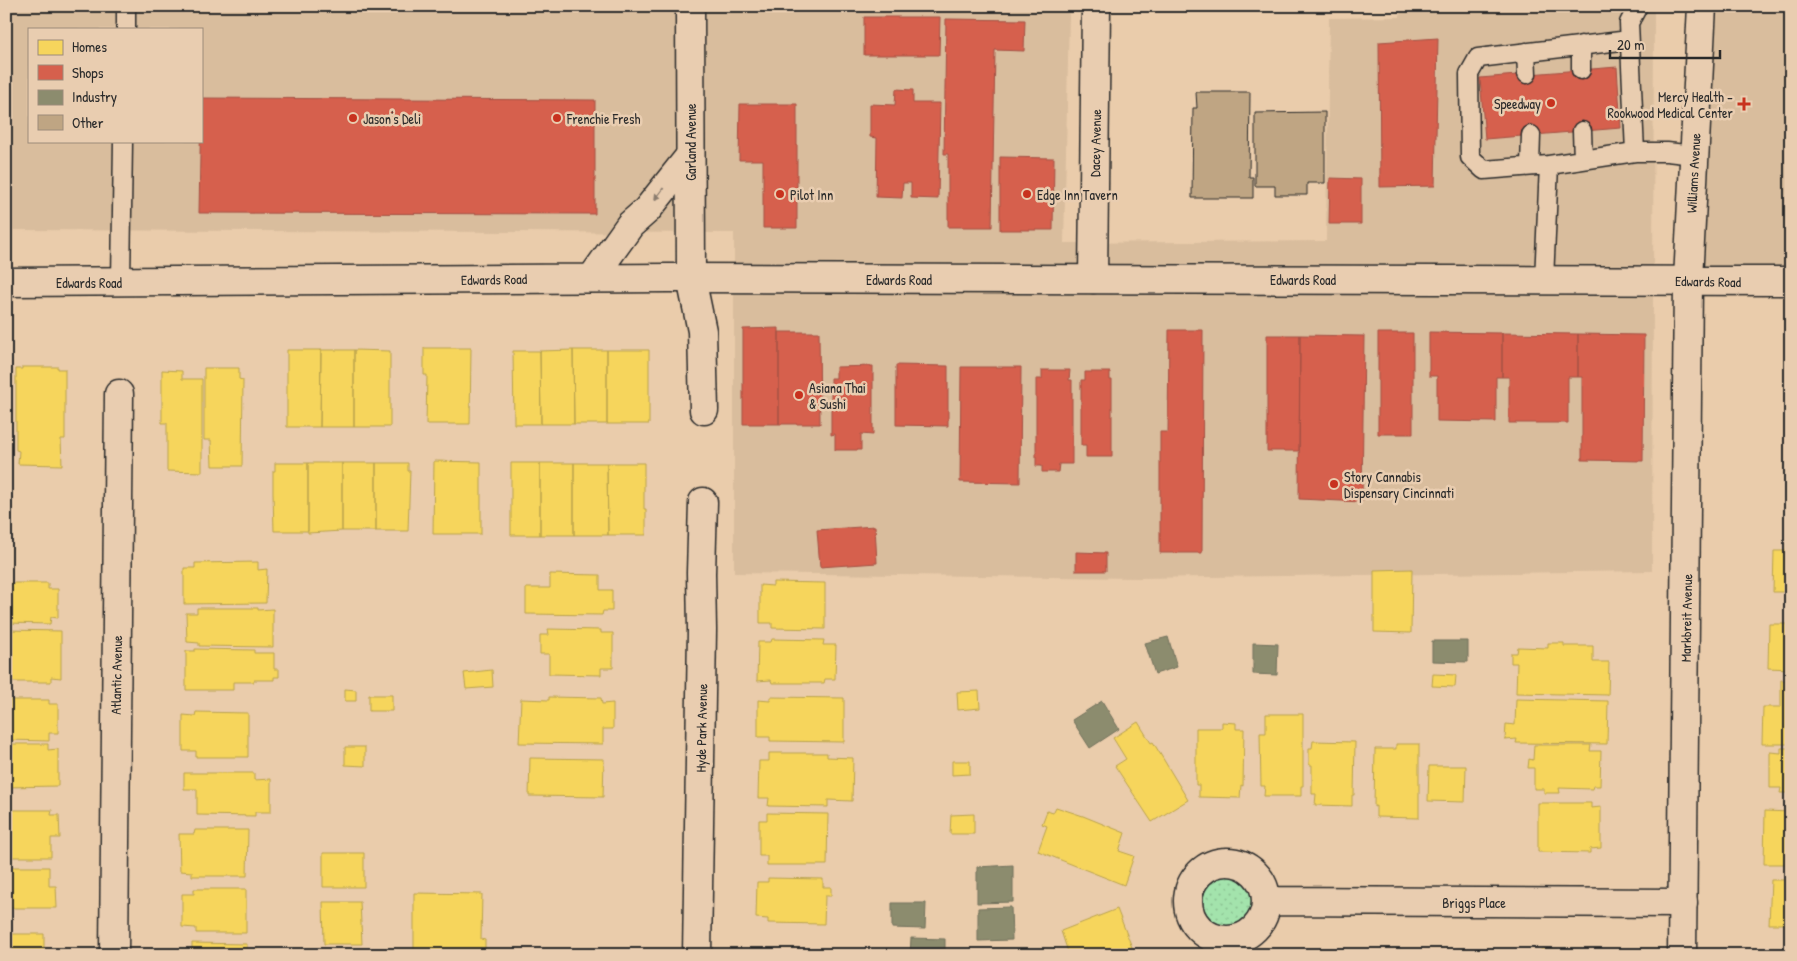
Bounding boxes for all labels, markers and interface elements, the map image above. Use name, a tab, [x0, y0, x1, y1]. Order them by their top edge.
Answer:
legend	[28, 28, 202, 142]
scale bar	[1610, 28, 1720, 60]
text: 20 m	[1617, 34, 1644, 55]
text: Homes	[72, 36, 107, 57]
text: Shops	[72, 62, 104, 83]
text: Industry	[72, 86, 117, 107]
place label: Mercy Health – Rookwood Medical Center	[1607, 87, 1734, 122]
place label: Speedway	[1494, 94, 1541, 114]
marker: Speedway	[1545, 97, 1557, 109]
marker: Mercy Health – Rookwood Medical Center	[1737, 97, 1751, 111]
street label: Garland Avenue	[681, 103, 700, 181]
place label: Jason's Deli	[363, 109, 421, 128]
place label: Frenchie Fresh	[566, 109, 640, 128]
street label: Dacey Avenue	[1085, 109, 1106, 177]
text: Other	[72, 112, 104, 133]
marker: Jason's Deli	[347, 112, 359, 124]
marker: Frenchie Fresh	[551, 112, 563, 124]
street label: Williams Avenue	[1681, 132, 1705, 213]
place label: Pilot Inn	[790, 185, 833, 204]
place label: Edge Inn Tavern	[1037, 185, 1118, 205]
one-way arrow	[654, 187, 665, 200]
marker: Pilot Inn	[774, 188, 786, 200]
marker: Edge Inn Tavern	[1021, 188, 1033, 200]
street label: Edwards Road	[461, 269, 528, 289]
street label: Edwards Road	[866, 270, 933, 289]
street label: Edwards Road	[1270, 270, 1337, 289]
street label: Edwards Road	[1675, 271, 1742, 291]
street label: Edwards Road	[56, 273, 123, 292]
place label: Asiana Thai & Sushi	[809, 378, 866, 413]
marker: Asiana Thai & Sushi	[793, 389, 805, 401]
place label: Story Cannabis Dispensary Cincinnati	[1344, 467, 1454, 503]
marker: Story Cannabis Dispensary Cincinnati	[1328, 478, 1340, 490]
street label: Markbreit Avenue	[1676, 573, 1696, 662]
street label: Atlantic Avenue	[106, 635, 126, 715]
street label: Hyde Park Avenue	[691, 683, 712, 773]
street label: Briggs Place	[1442, 893, 1506, 913]

